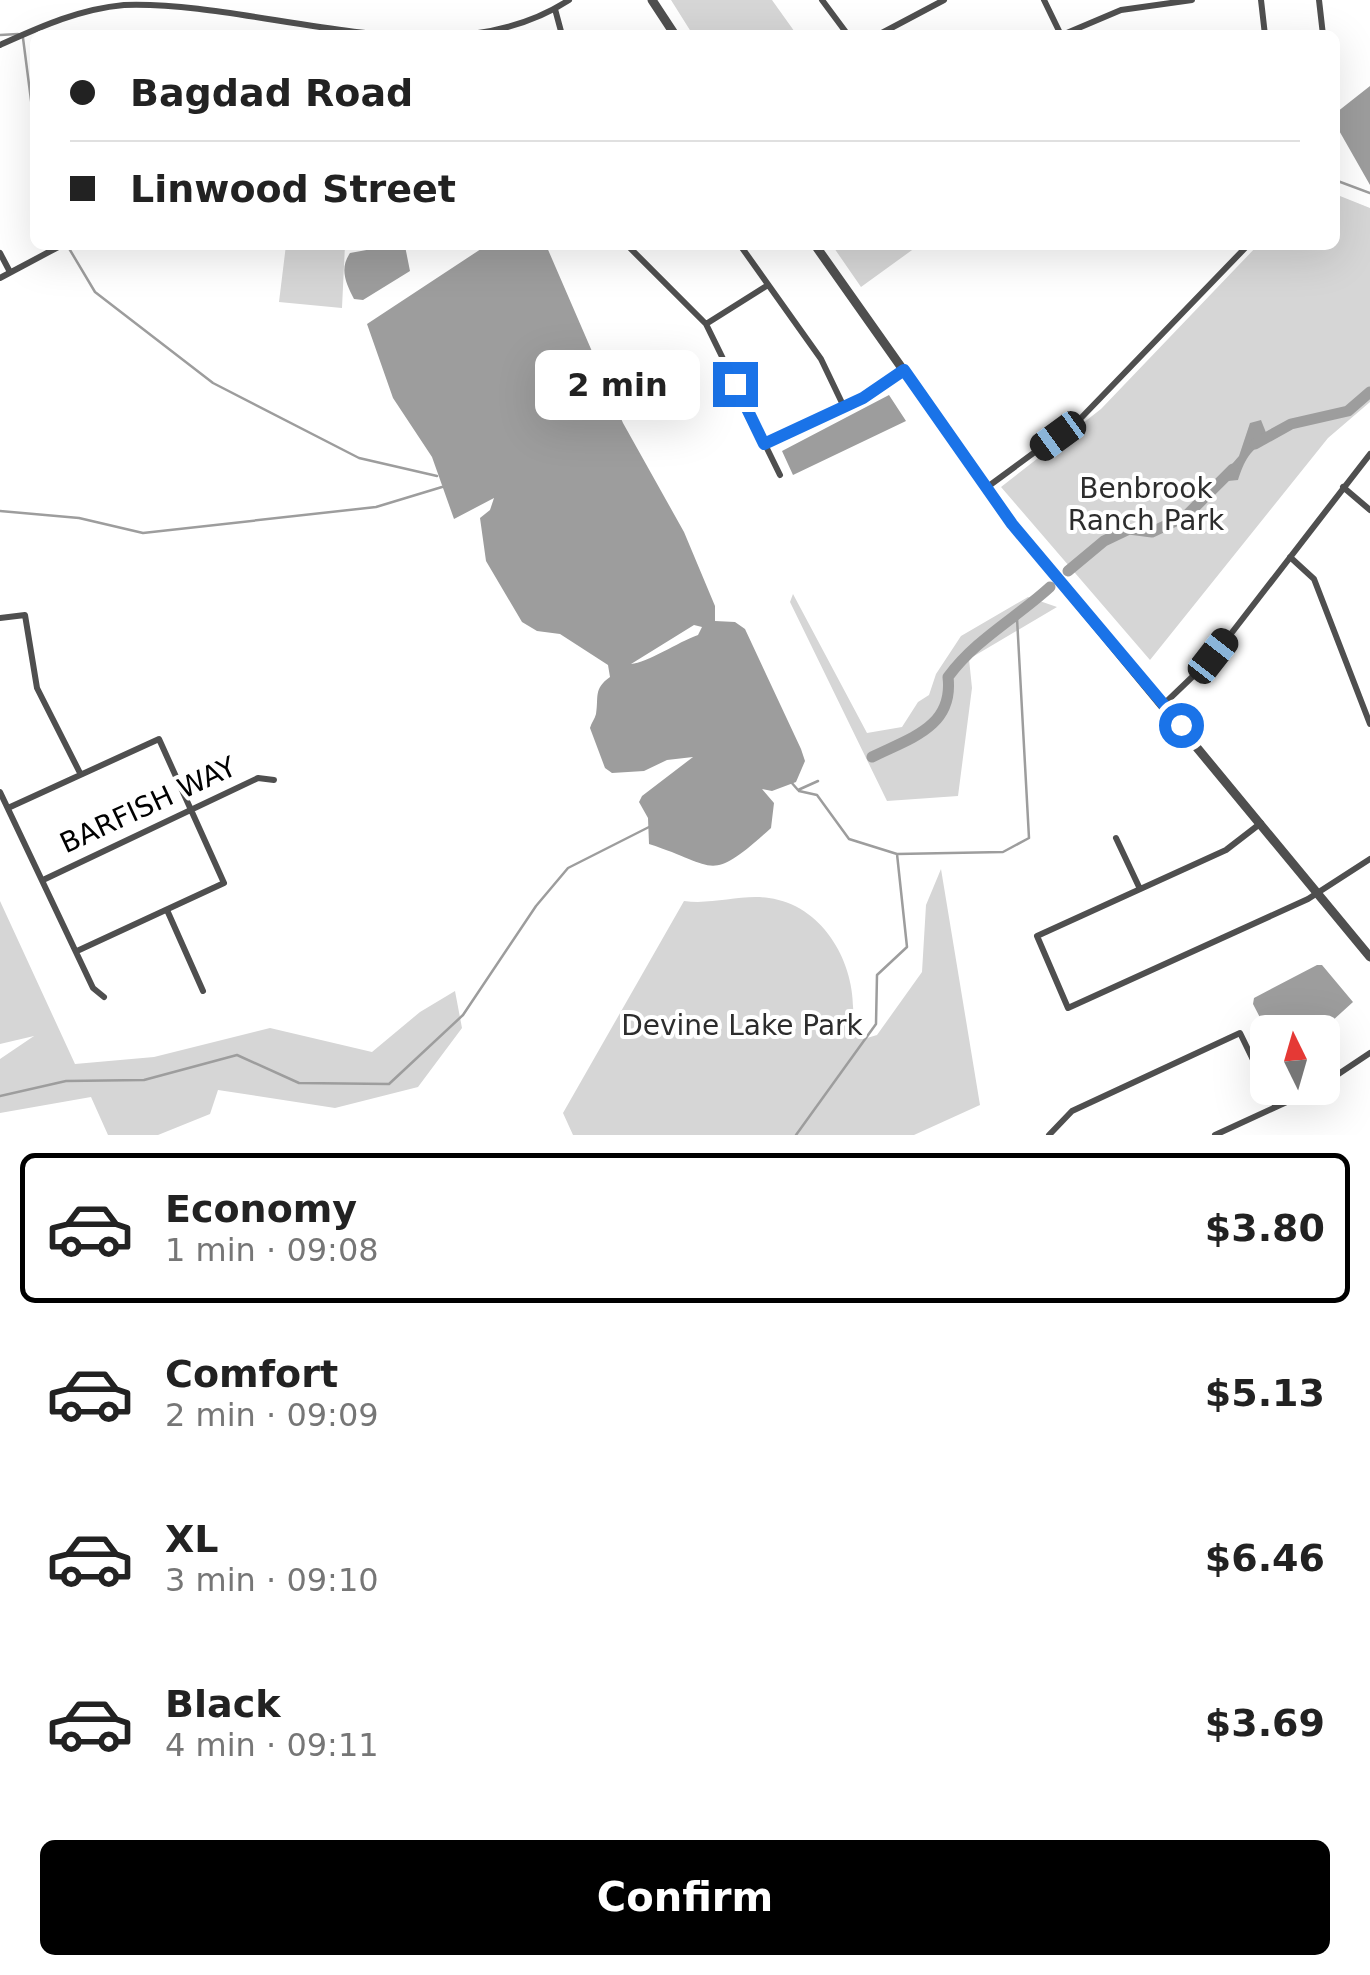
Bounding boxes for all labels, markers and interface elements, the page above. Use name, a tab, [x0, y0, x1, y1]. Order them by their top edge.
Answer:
text: Bagdad Road	[130, 71, 413, 115]
text: Linwood Street	[130, 167, 456, 211]
callout: 2 min	[535, 349, 700, 419]
route end	[713, 362, 758, 407]
text: 2 min	[567, 366, 668, 404]
car	[1025, 406, 1091, 466]
park label: Benbrook Ranch Park	[1068, 472, 1225, 537]
car	[1183, 623, 1243, 689]
route start	[1159, 703, 1204, 748]
street label: BARFISH WAY	[55, 749, 242, 860]
park label: Devine Lake Park	[621, 1009, 864, 1042]
north arrow	[1250, 1015, 1340, 1105]
map controls	[1250, 1015, 1340, 1105]
icon: car	[45, 1183, 135, 1273]
text: Economy	[165, 1187, 357, 1231]
text: $3.80	[1205, 1206, 1325, 1250]
text: 1 min · 09:08	[165, 1231, 379, 1269]
icon: car	[45, 1348, 135, 1438]
text: Comfort	[165, 1352, 338, 1396]
text: $5.13	[1205, 1371, 1325, 1415]
text: 2 min · 09:09	[165, 1396, 379, 1434]
icon: car	[45, 1513, 135, 1603]
text: XL	[165, 1517, 219, 1561]
text: $6.46	[1205, 1536, 1325, 1580]
text: 3 min · 09:10	[165, 1561, 379, 1599]
icon: car	[45, 1678, 135, 1768]
text: Black	[165, 1682, 280, 1726]
text: $3.69	[1205, 1701, 1325, 1745]
text: 4 min · 09:11	[165, 1726, 379, 1764]
button: Confirm	[40, 1840, 1330, 1955]

